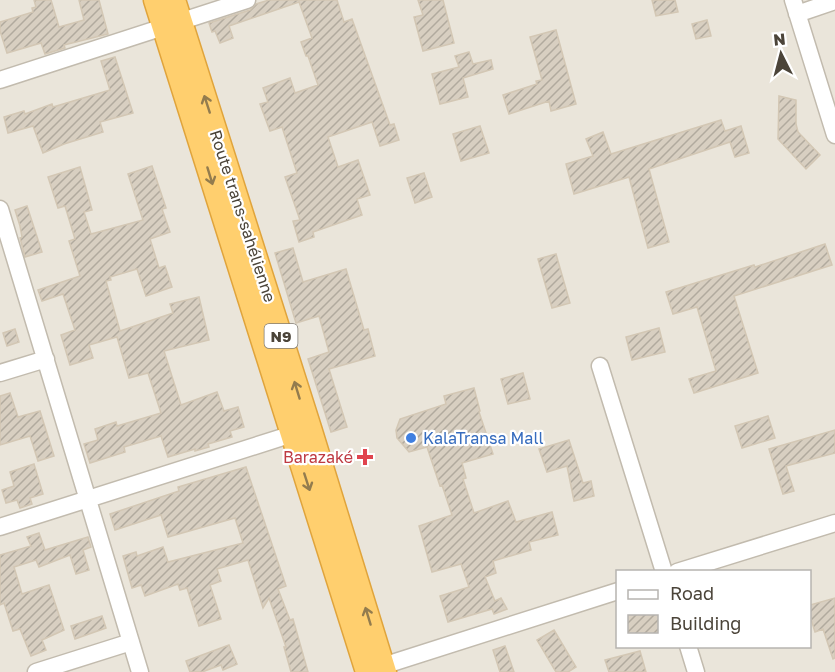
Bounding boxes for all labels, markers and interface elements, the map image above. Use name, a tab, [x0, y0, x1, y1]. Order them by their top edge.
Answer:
north arrow	[751, 24, 811, 84]
text: N	[772, 29, 787, 50]
one-way arrow	[201, 95, 212, 114]
street label: Route trans-sahélienne	[206, 127, 280, 305]
one-way arrow	[205, 166, 216, 185]
road number: N9	[264, 324, 298, 348]
one-way arrow	[291, 381, 302, 400]
place label: KalaTransa Mall	[423, 428, 544, 448]
marker: KalaTransa Mall	[404, 431, 418, 445]
place label: Barazaké	[283, 447, 353, 467]
marker: Barazaké	[358, 450, 372, 464]
one-way arrow	[302, 472, 313, 491]
legend	[616, 570, 811, 648]
text: Road	[670, 582, 714, 604]
one-way arrow	[362, 607, 373, 626]
text: Building	[670, 612, 741, 634]

